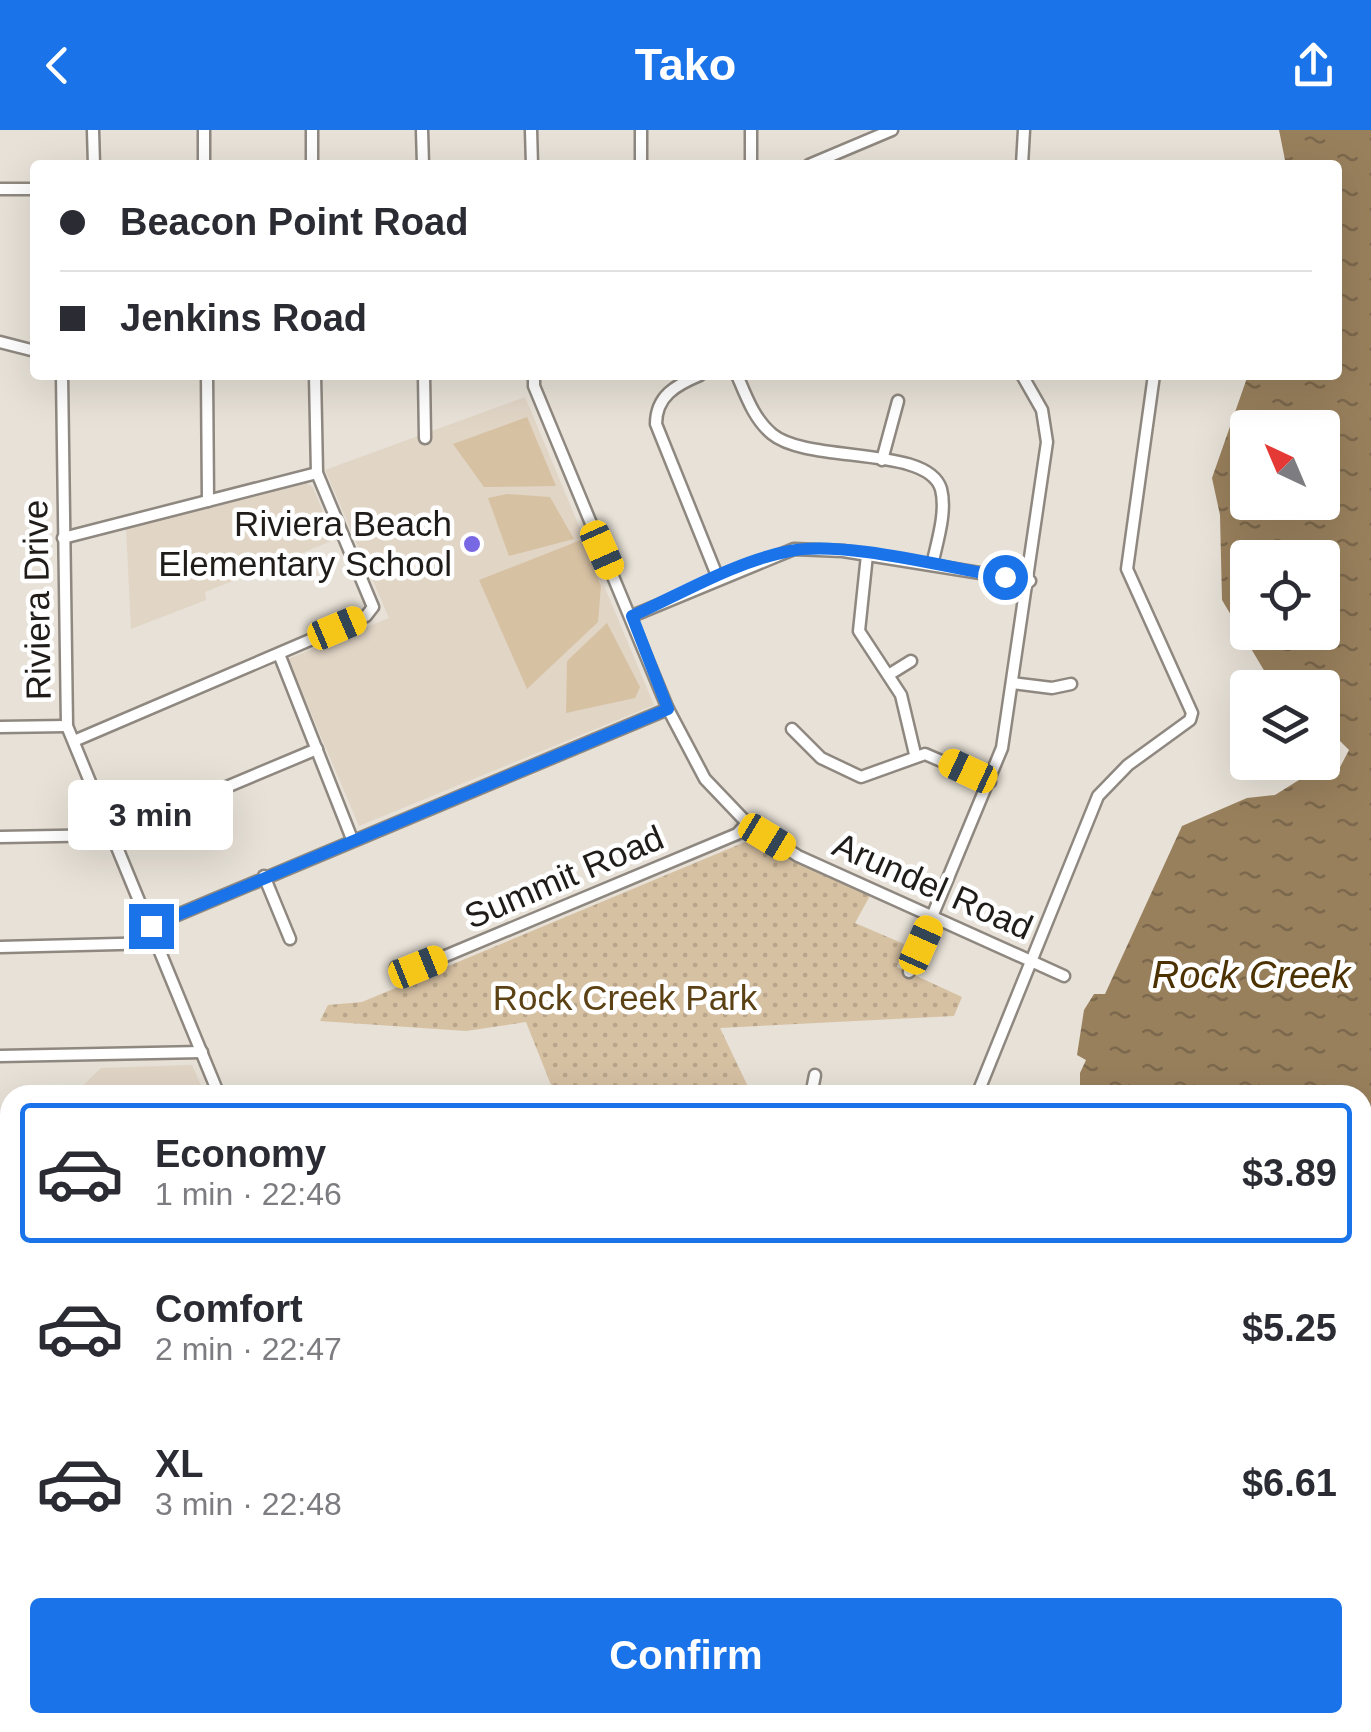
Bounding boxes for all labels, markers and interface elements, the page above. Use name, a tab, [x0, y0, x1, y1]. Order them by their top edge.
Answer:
icon: back	[30, 38, 85, 93]
icon: share	[1286, 38, 1341, 93]
text: Tako	[635, 39, 736, 90]
text: Beacon Point Road	[120, 201, 468, 243]
text: Jenkins Road	[120, 297, 367, 339]
north arrow	[1230, 410, 1340, 520]
map controls	[1230, 410, 1340, 780]
street label: Riviera Drive	[15, 500, 58, 700]
place label: Riviera Beach Elementary School	[158, 504, 452, 583]
car	[576, 516, 628, 584]
marker: Riviera Beach Elementary School	[461, 533, 483, 555]
button: locate	[1230, 540, 1340, 650]
route start	[983, 555, 1028, 600]
car	[304, 602, 370, 654]
button: layers	[1230, 670, 1340, 780]
car	[934, 745, 1002, 797]
callout: 3 min	[68, 781, 234, 851]
text: 3 min	[109, 797, 192, 833]
car	[734, 809, 800, 865]
street label: Summit Road	[459, 817, 669, 936]
street label: Arundel Road	[828, 824, 1039, 947]
route end	[129, 904, 174, 949]
car	[895, 911, 947, 979]
car	[385, 942, 451, 992]
water label: Rock Creek	[1152, 954, 1352, 996]
park label: Rock Creek Park	[493, 978, 758, 1017]
icon: car	[35, 1128, 125, 1218]
text: Economy	[155, 1133, 326, 1175]
text: $3.89	[1242, 1152, 1337, 1194]
text: 1 min · 22:46	[155, 1176, 342, 1212]
icon: car	[35, 1283, 125, 1373]
text: Comfort	[155, 1288, 303, 1330]
text: $5.25	[1242, 1307, 1337, 1349]
text: 2 min · 22:47	[155, 1331, 342, 1367]
icon: car	[35, 1438, 125, 1528]
text: XL	[155, 1443, 204, 1485]
text: $6.61	[1242, 1462, 1337, 1504]
text: 3 min · 22:48	[155, 1486, 342, 1522]
button: Confirm	[30, 1598, 1342, 1713]

